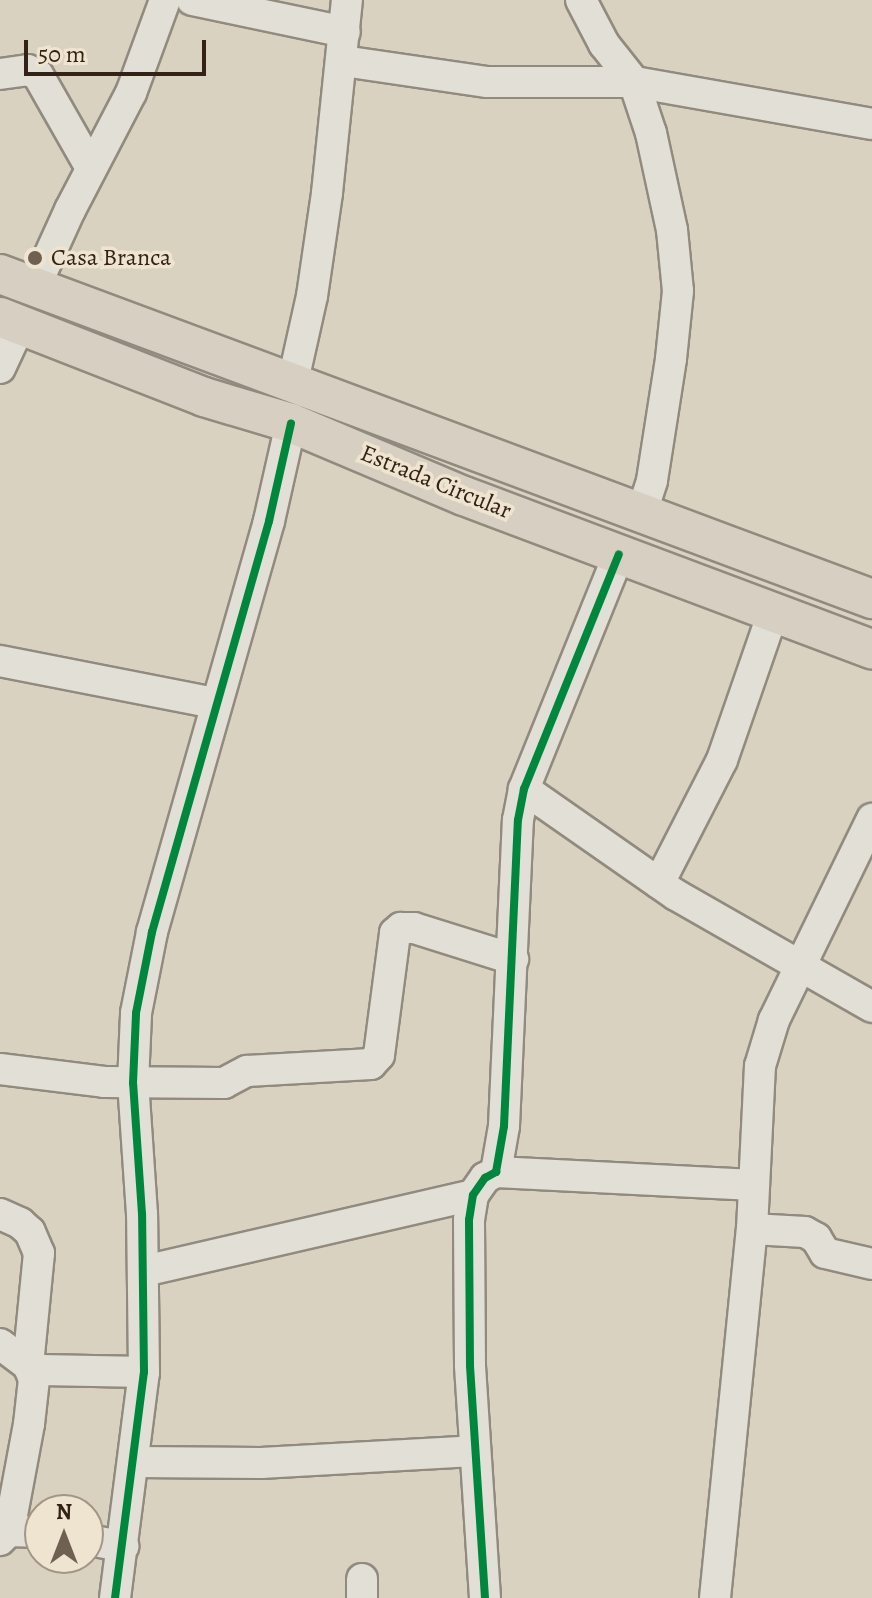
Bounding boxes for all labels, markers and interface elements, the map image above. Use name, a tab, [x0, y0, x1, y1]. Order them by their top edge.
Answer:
scale bar	[28, 24, 210, 74]
text: 50 m	[38, 38, 86, 70]
place label: Casa Branca	[51, 244, 171, 272]
marker: Casa Branca	[26, 249, 44, 267]
street label: Estrada Circular	[356, 439, 516, 525]
north arrow	[24, 1494, 104, 1574]
text: N	[56, 1497, 72, 1527]

